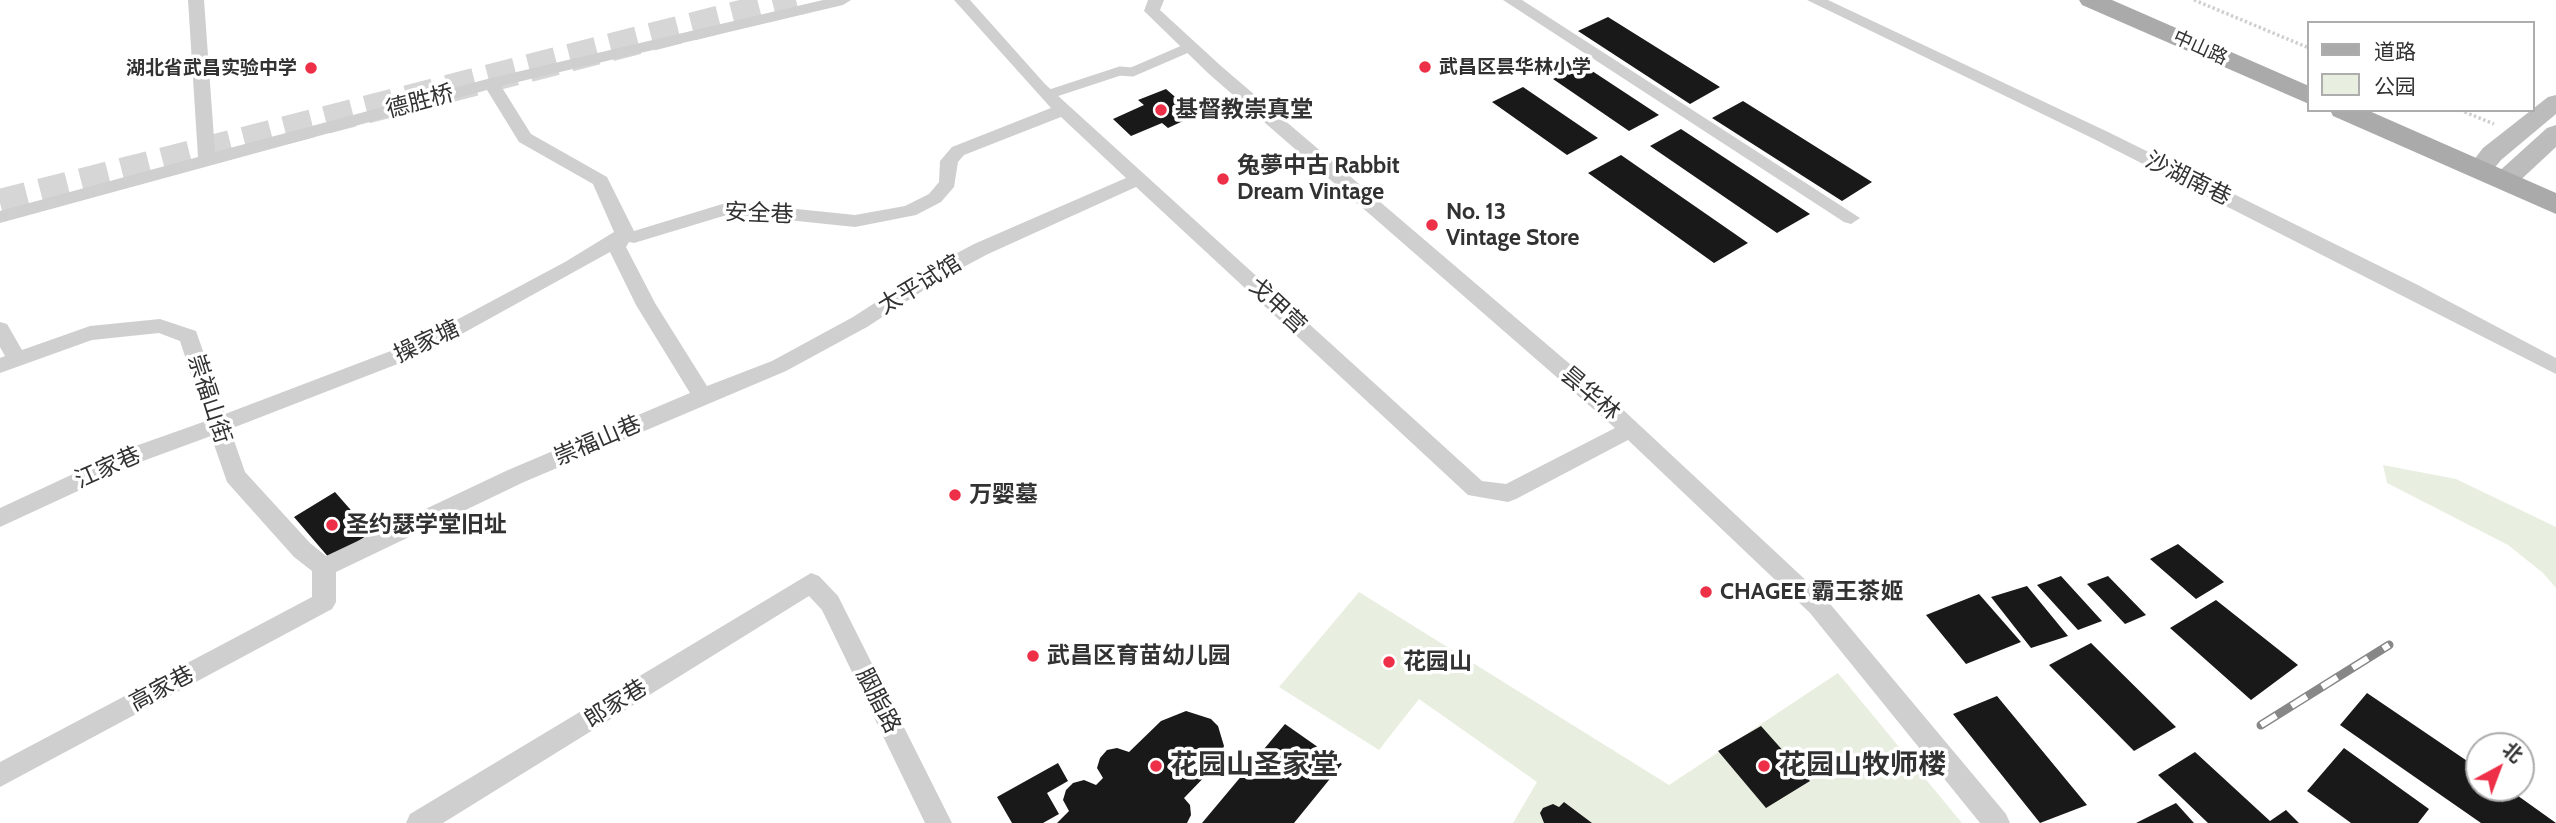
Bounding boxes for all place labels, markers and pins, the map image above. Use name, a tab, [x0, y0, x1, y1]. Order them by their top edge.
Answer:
place label: 武昌区昙华林小学	[1439, 56, 1591, 78]
place label: 湖北省武昌实验中学	[126, 57, 297, 79]
marker: 武昌区昙华林小学	[1417, 59, 1433, 75]
marker: 湖北省武昌实验中学	[303, 60, 319, 76]
place label: 基督教崇真堂	[1175, 96, 1313, 124]
marker: 基督教崇真堂	[1153, 102, 1169, 118]
place label: 兔夢中古 Rabbit Dream Vintage	[1237, 152, 1400, 206]
marker: 兔夢中古 Rabbit Dream Vintage	[1215, 171, 1231, 187]
place label: No. 13 Vintage Store	[1446, 198, 1579, 252]
marker: No. 13 Vintage Store	[1424, 217, 1440, 233]
place label: 万婴墓	[969, 481, 1038, 509]
marker: 万婴墓	[947, 487, 963, 503]
place label: 圣约瑟学堂旧址	[346, 511, 507, 539]
marker: 圣约瑟学堂旧址	[324, 517, 340, 533]
place label: CHAGEE 霸王茶姬	[1720, 578, 1903, 606]
marker: CHAGEE 霸王茶姬	[1698, 584, 1714, 600]
place label: 武昌区育苗幼儿园	[1047, 642, 1231, 670]
marker: 武昌区育苗幼儿园	[1025, 648, 1041, 664]
place label: 花园山	[1403, 648, 1472, 676]
marker: 花园山	[1381, 654, 1397, 670]
place label: 花园山圣家堂	[1170, 749, 1338, 783]
place label: 花园山牧师楼	[1778, 749, 1946, 783]
marker: 花园山圣家堂	[1148, 758, 1164, 774]
marker: 花园山牧师楼	[1756, 758, 1772, 774]

